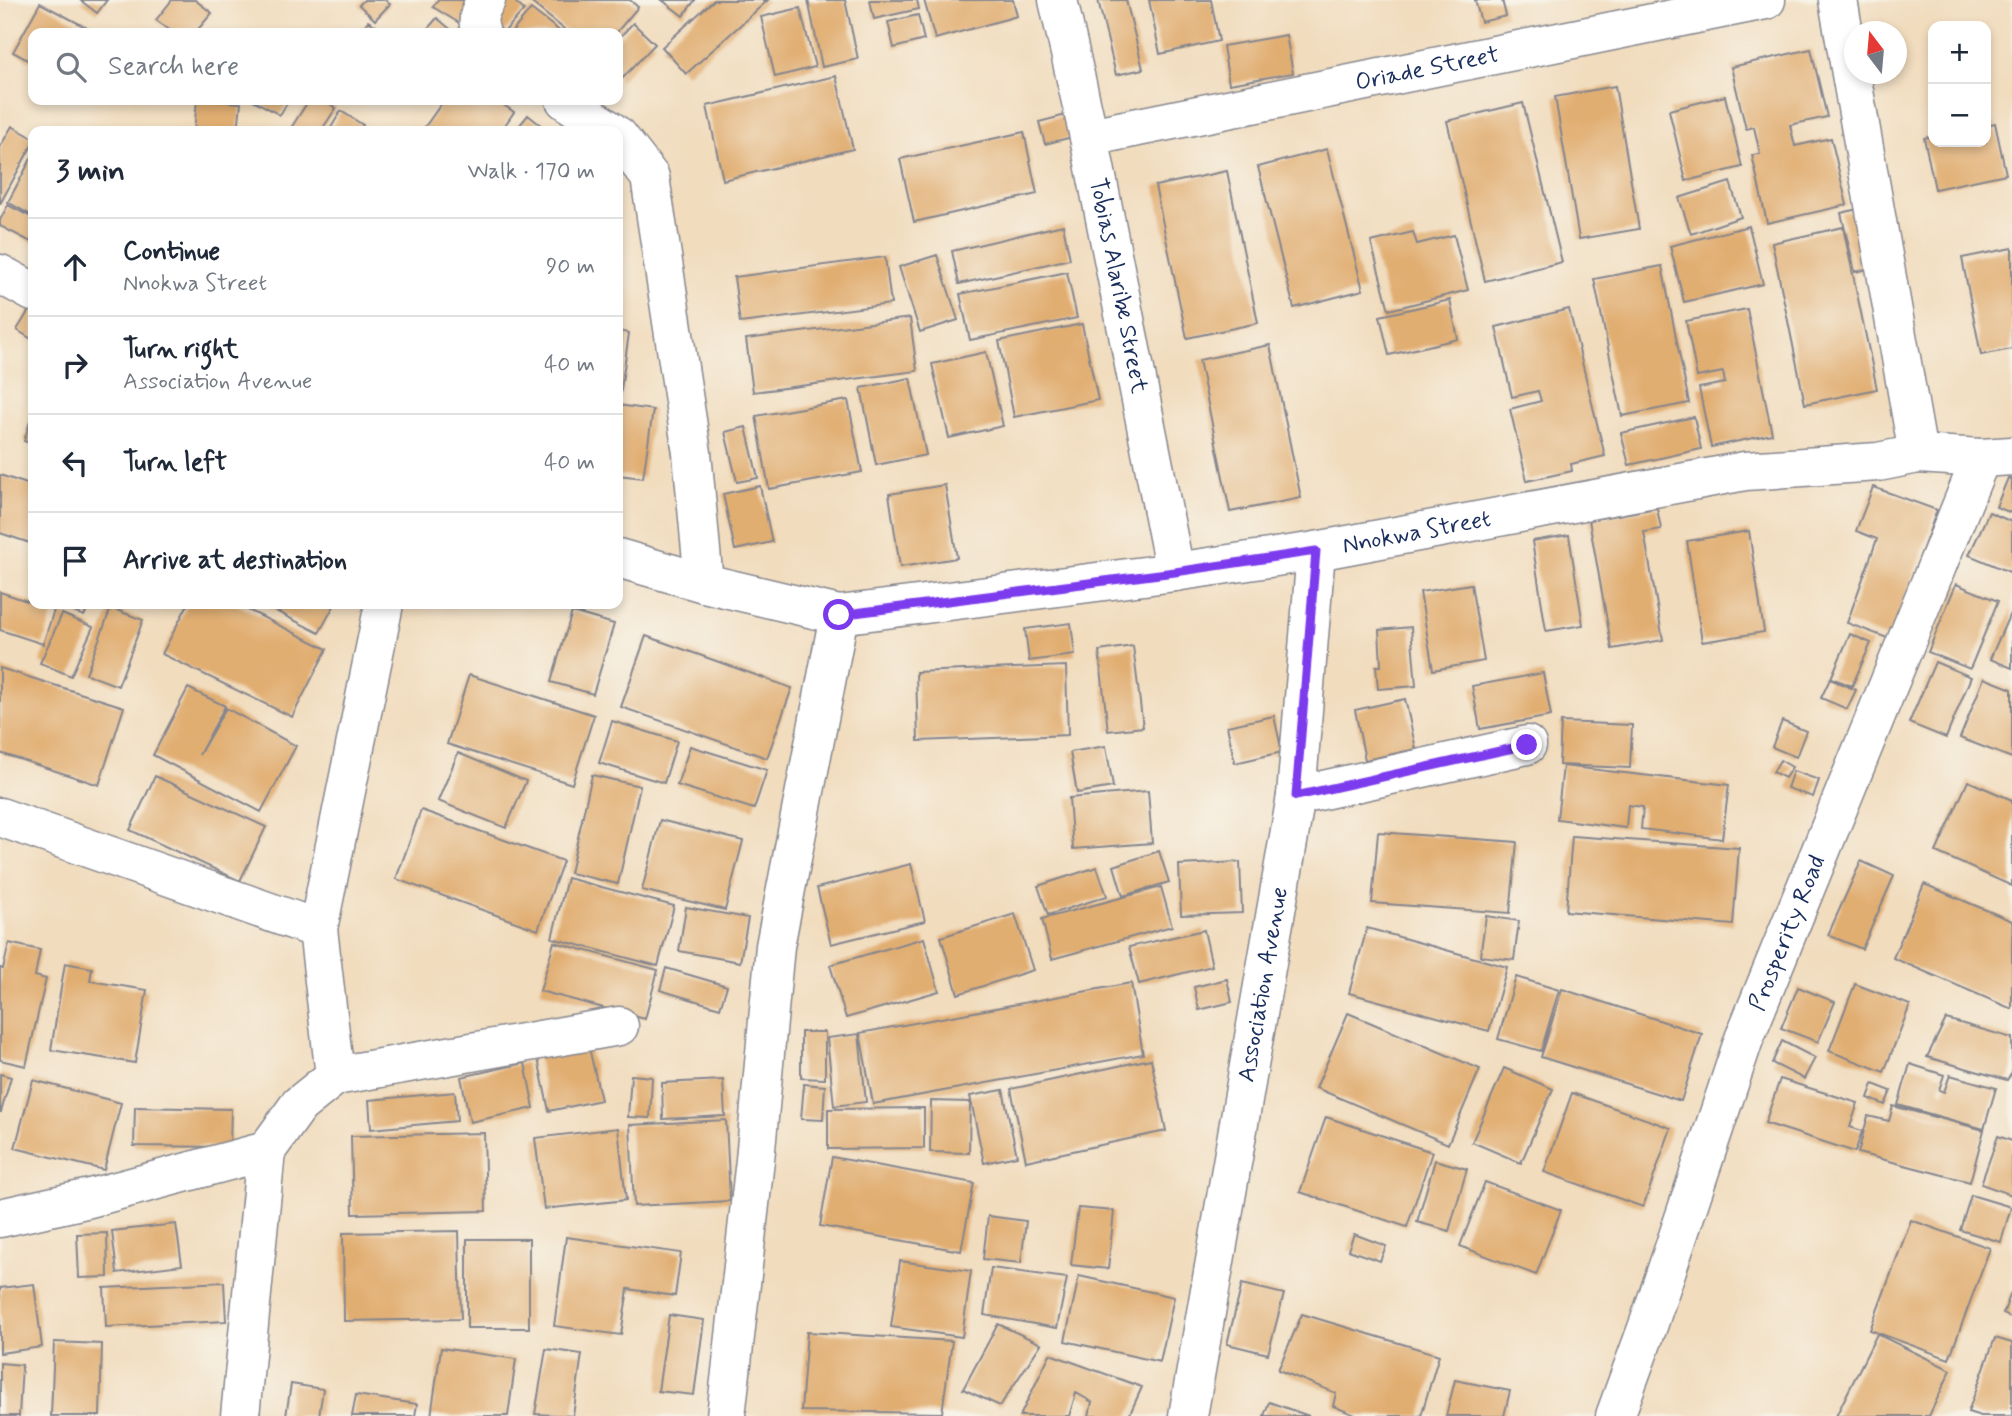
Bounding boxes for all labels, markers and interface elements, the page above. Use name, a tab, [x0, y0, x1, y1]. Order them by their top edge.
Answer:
north arrow	[1844, 21, 1907, 84]
map controls	[1928, 21, 1991, 147]
button: +	[1928, 21, 1991, 84]
search box	[28, 28, 623, 105]
street label: Oriade Street	[1353, 39, 1502, 98]
icon: search	[52, 48, 90, 86]
text: Search here	[108, 50, 239, 84]
button: −	[1928, 84, 1991, 147]
text: 3 min	[56, 152, 125, 191]
text: Walk · 170 m	[467, 157, 595, 187]
street label: Tobias Alaribe Street	[1082, 175, 1155, 396]
text: Continue	[123, 235, 220, 269]
icon: ahead	[56, 248, 94, 286]
text: 90 m	[546, 252, 595, 282]
text: Nnokwa Street	[123, 269, 267, 299]
text: Turn right	[123, 333, 239, 367]
icon: right	[56, 346, 94, 384]
text: 40 m	[544, 350, 595, 380]
text: Association Avenue	[123, 367, 312, 397]
icon: left	[56, 444, 94, 482]
text: Turn left	[123, 446, 227, 480]
text: 40 m	[544, 448, 595, 478]
street label: Nnokwa Street	[1340, 503, 1493, 561]
icon: arrive	[56, 542, 94, 580]
text: Arrive at destination	[123, 544, 347, 578]
route start	[823, 599, 854, 630]
route end	[1511, 729, 1542, 760]
street label: Prosperity Road	[1742, 850, 1833, 1015]
street label: Association Avenue	[1231, 884, 1295, 1085]

